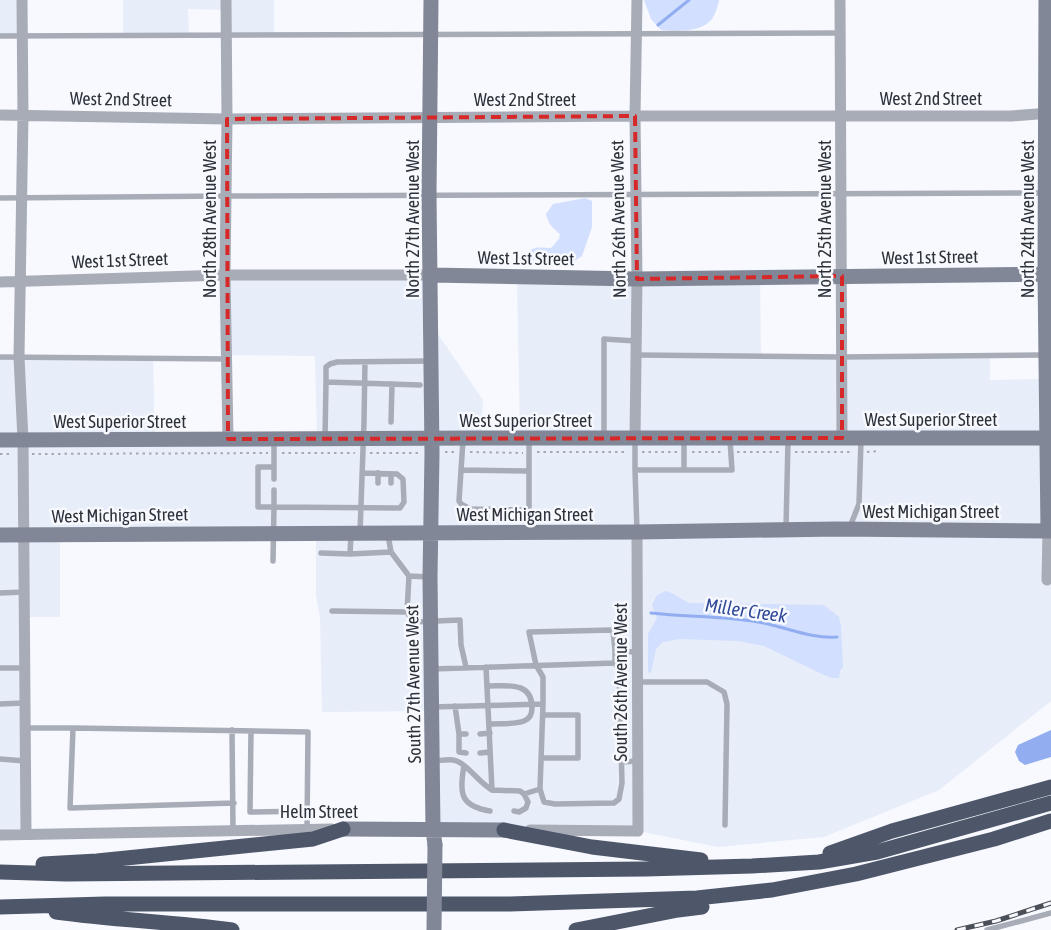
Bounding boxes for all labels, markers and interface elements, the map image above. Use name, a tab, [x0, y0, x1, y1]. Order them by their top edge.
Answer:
street label: West 2nd Street	[70, 88, 172, 110]
street label: West 2nd Street	[880, 88, 982, 109]
street label: West 2nd Street	[474, 89, 576, 110]
street label: North 28th Avenue West	[199, 140, 220, 298]
street label: North 27th Avenue West	[402, 140, 423, 298]
street label: North 26th Avenue West	[606, 140, 630, 298]
street label: North 25th Avenue West	[814, 140, 835, 298]
street label: North 24th Avenue West	[1017, 140, 1038, 298]
street label: West 1st Street	[881, 246, 979, 268]
street label: West 1st Street	[477, 247, 575, 269]
street label: West 1st Street	[71, 248, 169, 272]
street label: West Superior Street	[865, 409, 997, 430]
street label: West Superior Street	[460, 410, 592, 431]
street label: West Superior Street	[54, 411, 186, 432]
street label: West Michigan Street	[863, 501, 999, 522]
street label: West Michigan Street	[51, 503, 189, 527]
street label: West Michigan Street	[457, 504, 593, 525]
water label: Miller Creek	[704, 593, 789, 627]
street label: South 26th Avenue West	[610, 603, 631, 761]
street label: South 27th Avenue West	[401, 604, 425, 764]
street label: Helm Street	[280, 801, 358, 822]

